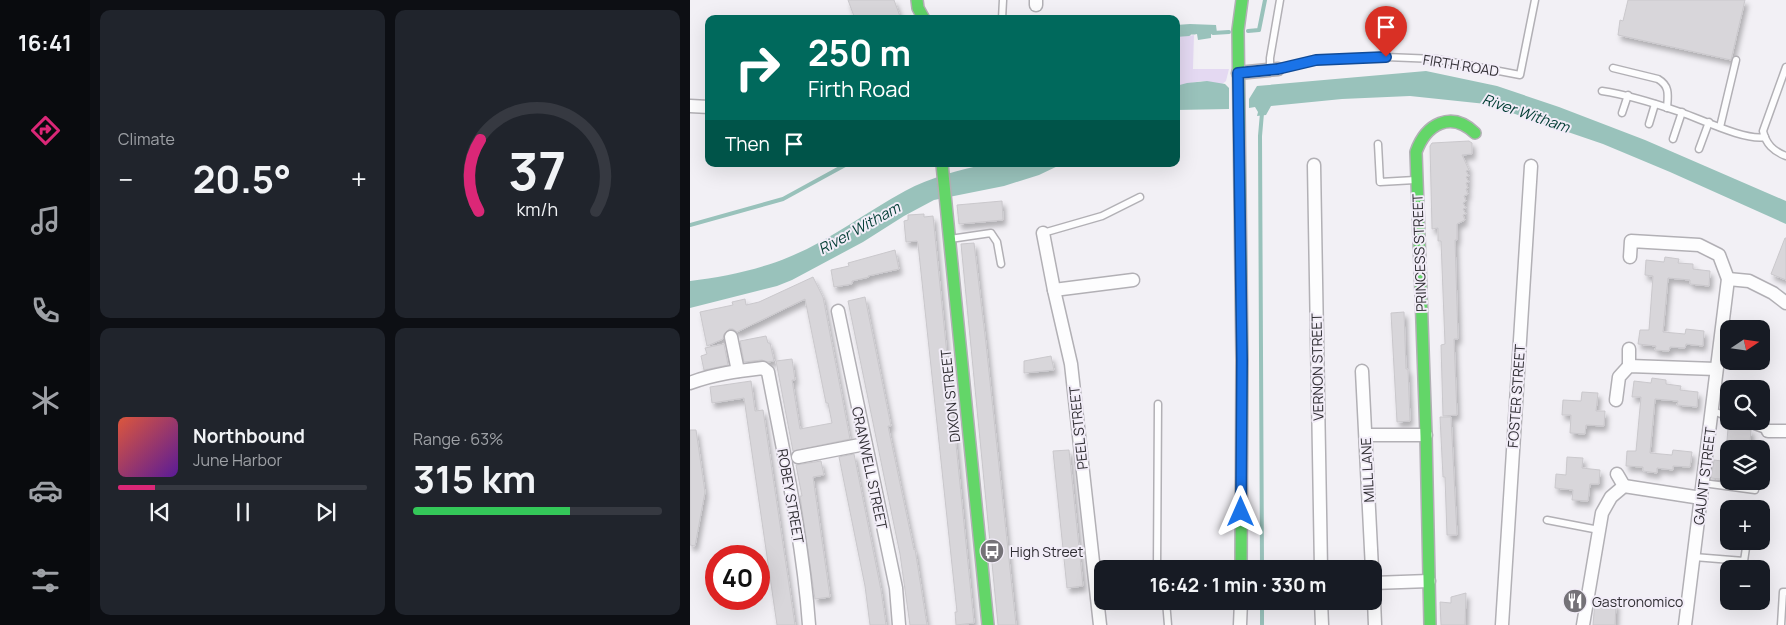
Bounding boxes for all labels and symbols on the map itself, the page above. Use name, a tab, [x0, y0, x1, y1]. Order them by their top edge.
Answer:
pin	[1365, 6, 1407, 57]
street label: FIRTH ROAD	[1422, 50, 1500, 80]
water label: River Witham	[1480, 88, 1573, 138]
street label: PRINCESS STREET	[1407, 193, 1431, 312]
water label: River Witham	[814, 196, 905, 259]
street label: VERNON STREET	[1307, 312, 1327, 421]
north arrow	[1720, 320, 1770, 370]
street label: FOSTER STREET	[1503, 343, 1529, 448]
street label: DIXON STREET	[936, 348, 964, 443]
street label: PEEL STREET	[1064, 385, 1092, 471]
street label: CRANWELL STREET	[848, 405, 892, 532]
street label: GAUNT STREET	[1689, 425, 1720, 526]
street label: MILL LANE	[1356, 437, 1378, 503]
street label: ROBEY STREET	[773, 447, 809, 545]
position arrow	[1214, 485, 1266, 537]
bus stop icon: High Street	[979, 538, 1005, 564]
place label: High Street	[1010, 542, 1084, 561]
speed limit sign: 40	[705, 545, 770, 610]
restaurant icon: Gastronomico	[1562, 588, 1588, 614]
place label: Gastronomico	[1592, 592, 1683, 611]

